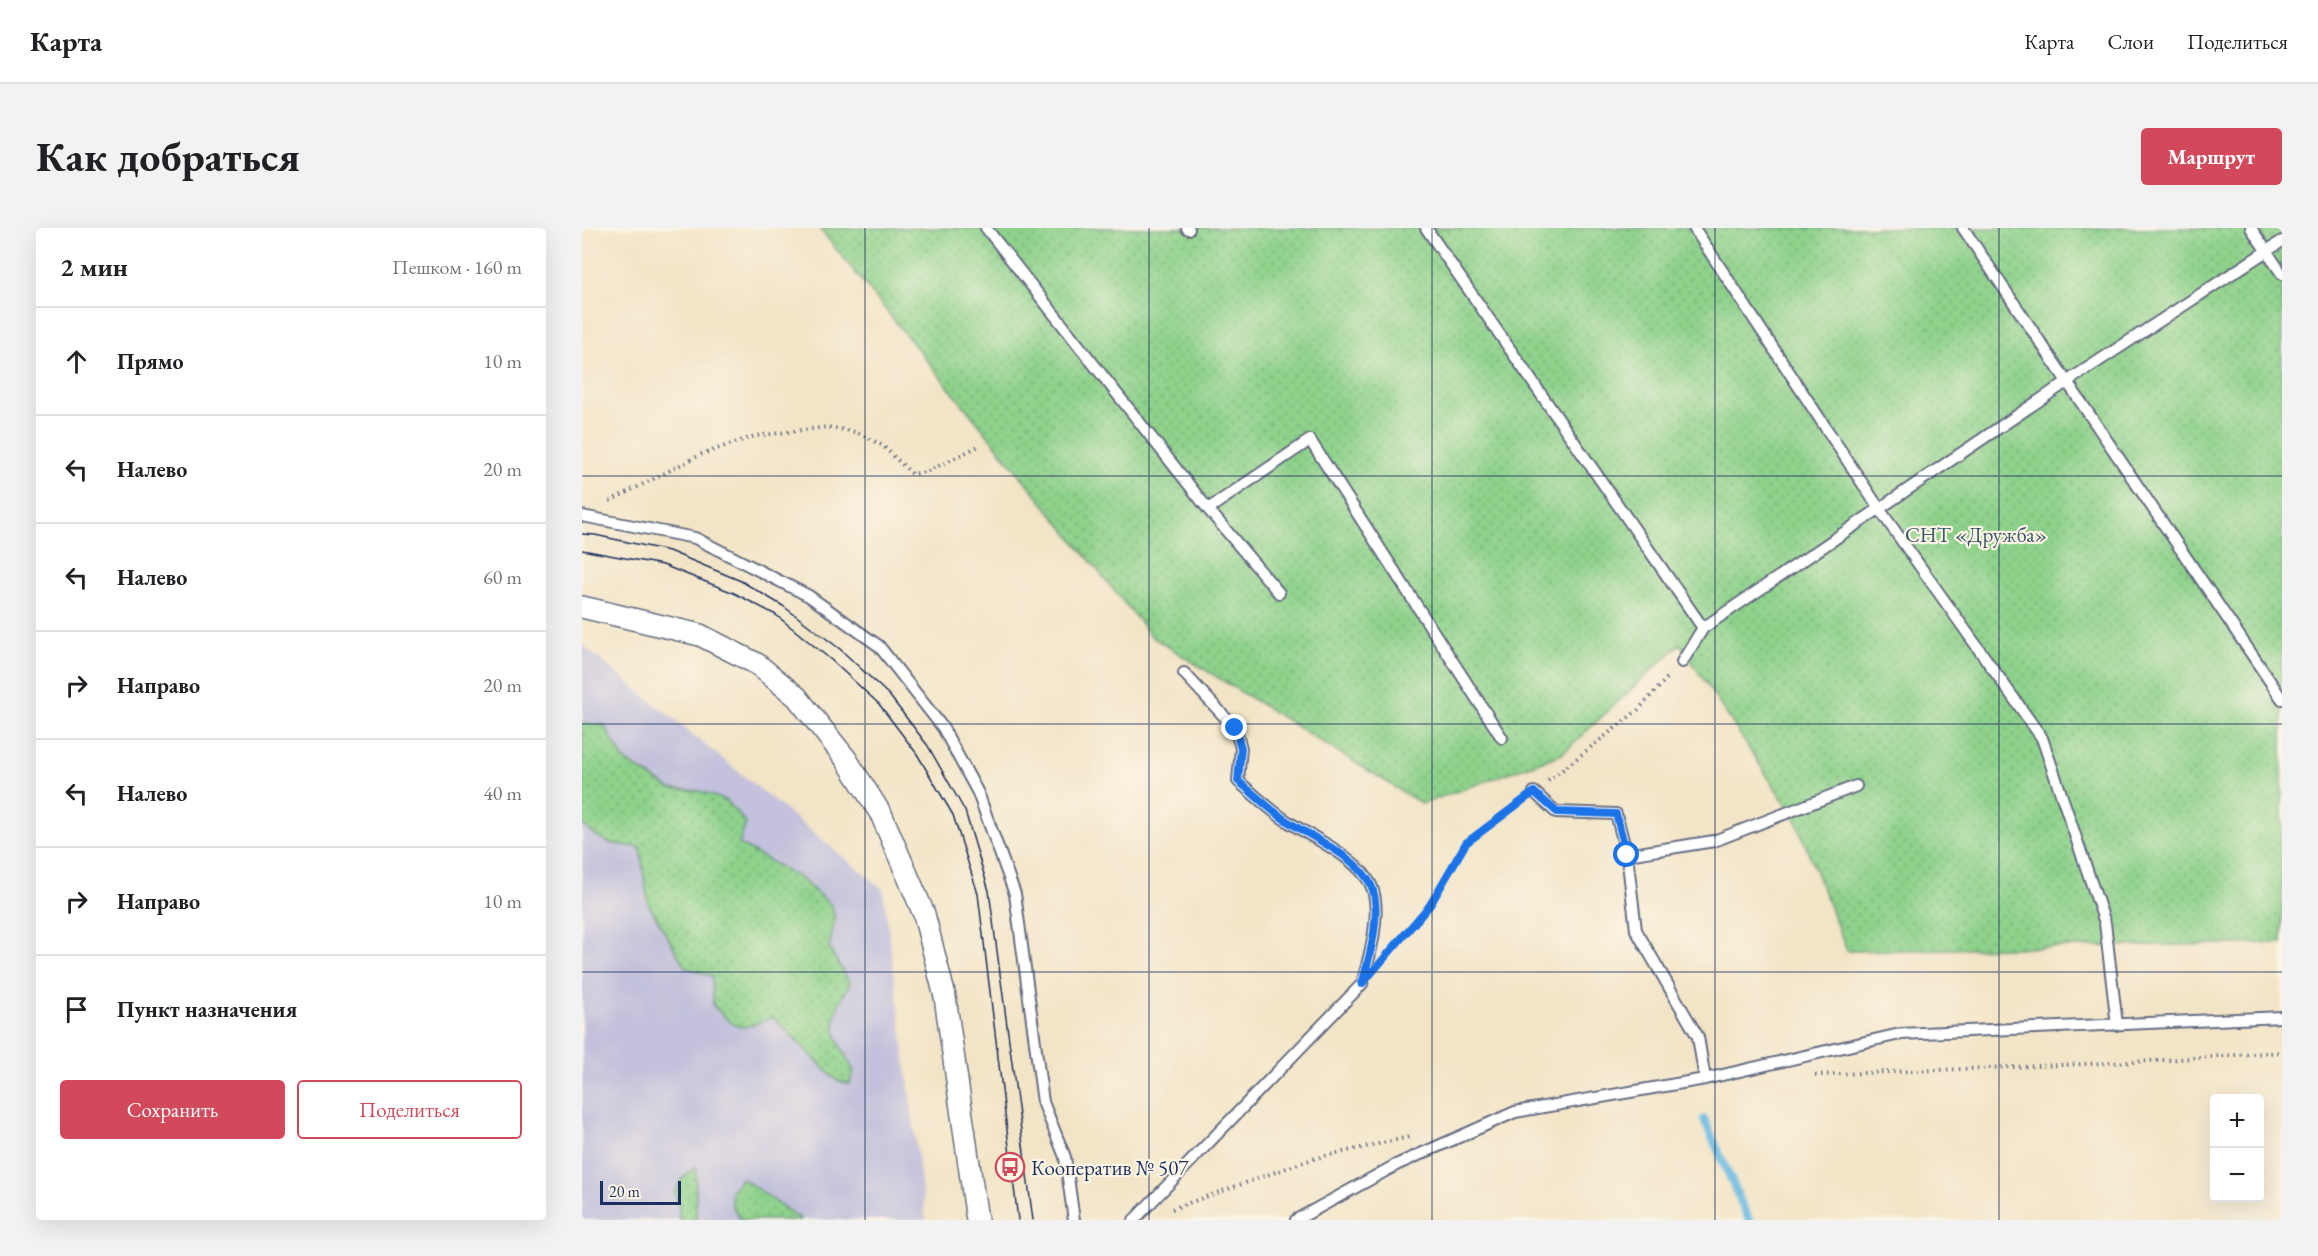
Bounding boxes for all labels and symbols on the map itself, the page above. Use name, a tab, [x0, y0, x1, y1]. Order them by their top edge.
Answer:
park label: СНТ «Дружба»	[1905, 521, 2047, 548]
route end	[1221, 714, 1247, 740]
route start	[1613, 841, 1639, 867]
bus stop icon: Кооператив № 507	[994, 1151, 1026, 1183]
place label: Кооператив № 507	[1031, 1154, 1189, 1181]
scale bar	[600, 1178, 681, 1206]

